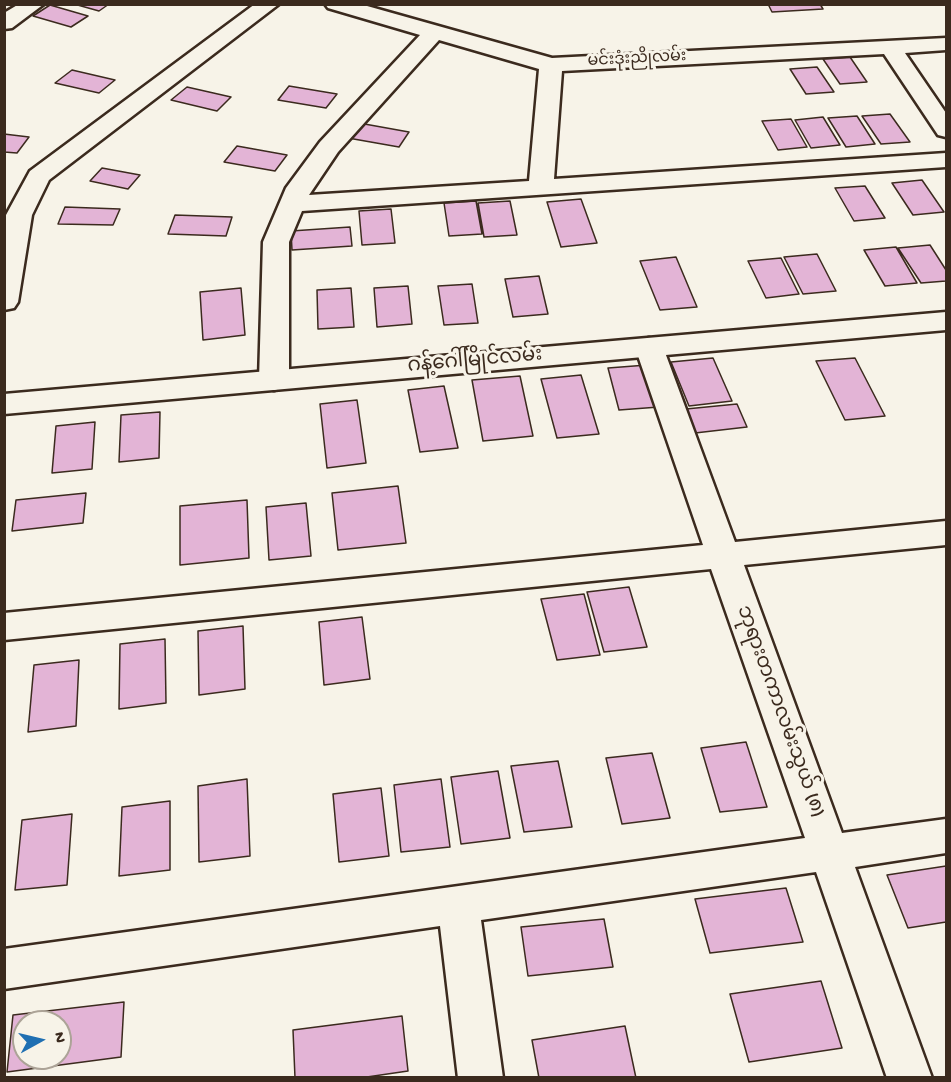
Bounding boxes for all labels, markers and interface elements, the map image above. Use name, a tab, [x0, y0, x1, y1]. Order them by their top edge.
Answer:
street label: မင်းဒုံးညိုလမ်း	[587, 48, 687, 72]
street label: ဂန့်ဂေါ်မြိုင်လမ်း	[407, 344, 543, 380]
street label: ဘုရားတကာလမ်းသွယ် (၈)	[730, 603, 828, 821]
north arrow	[12, 1010, 72, 1070]
text: N	[48, 1031, 68, 1044]

